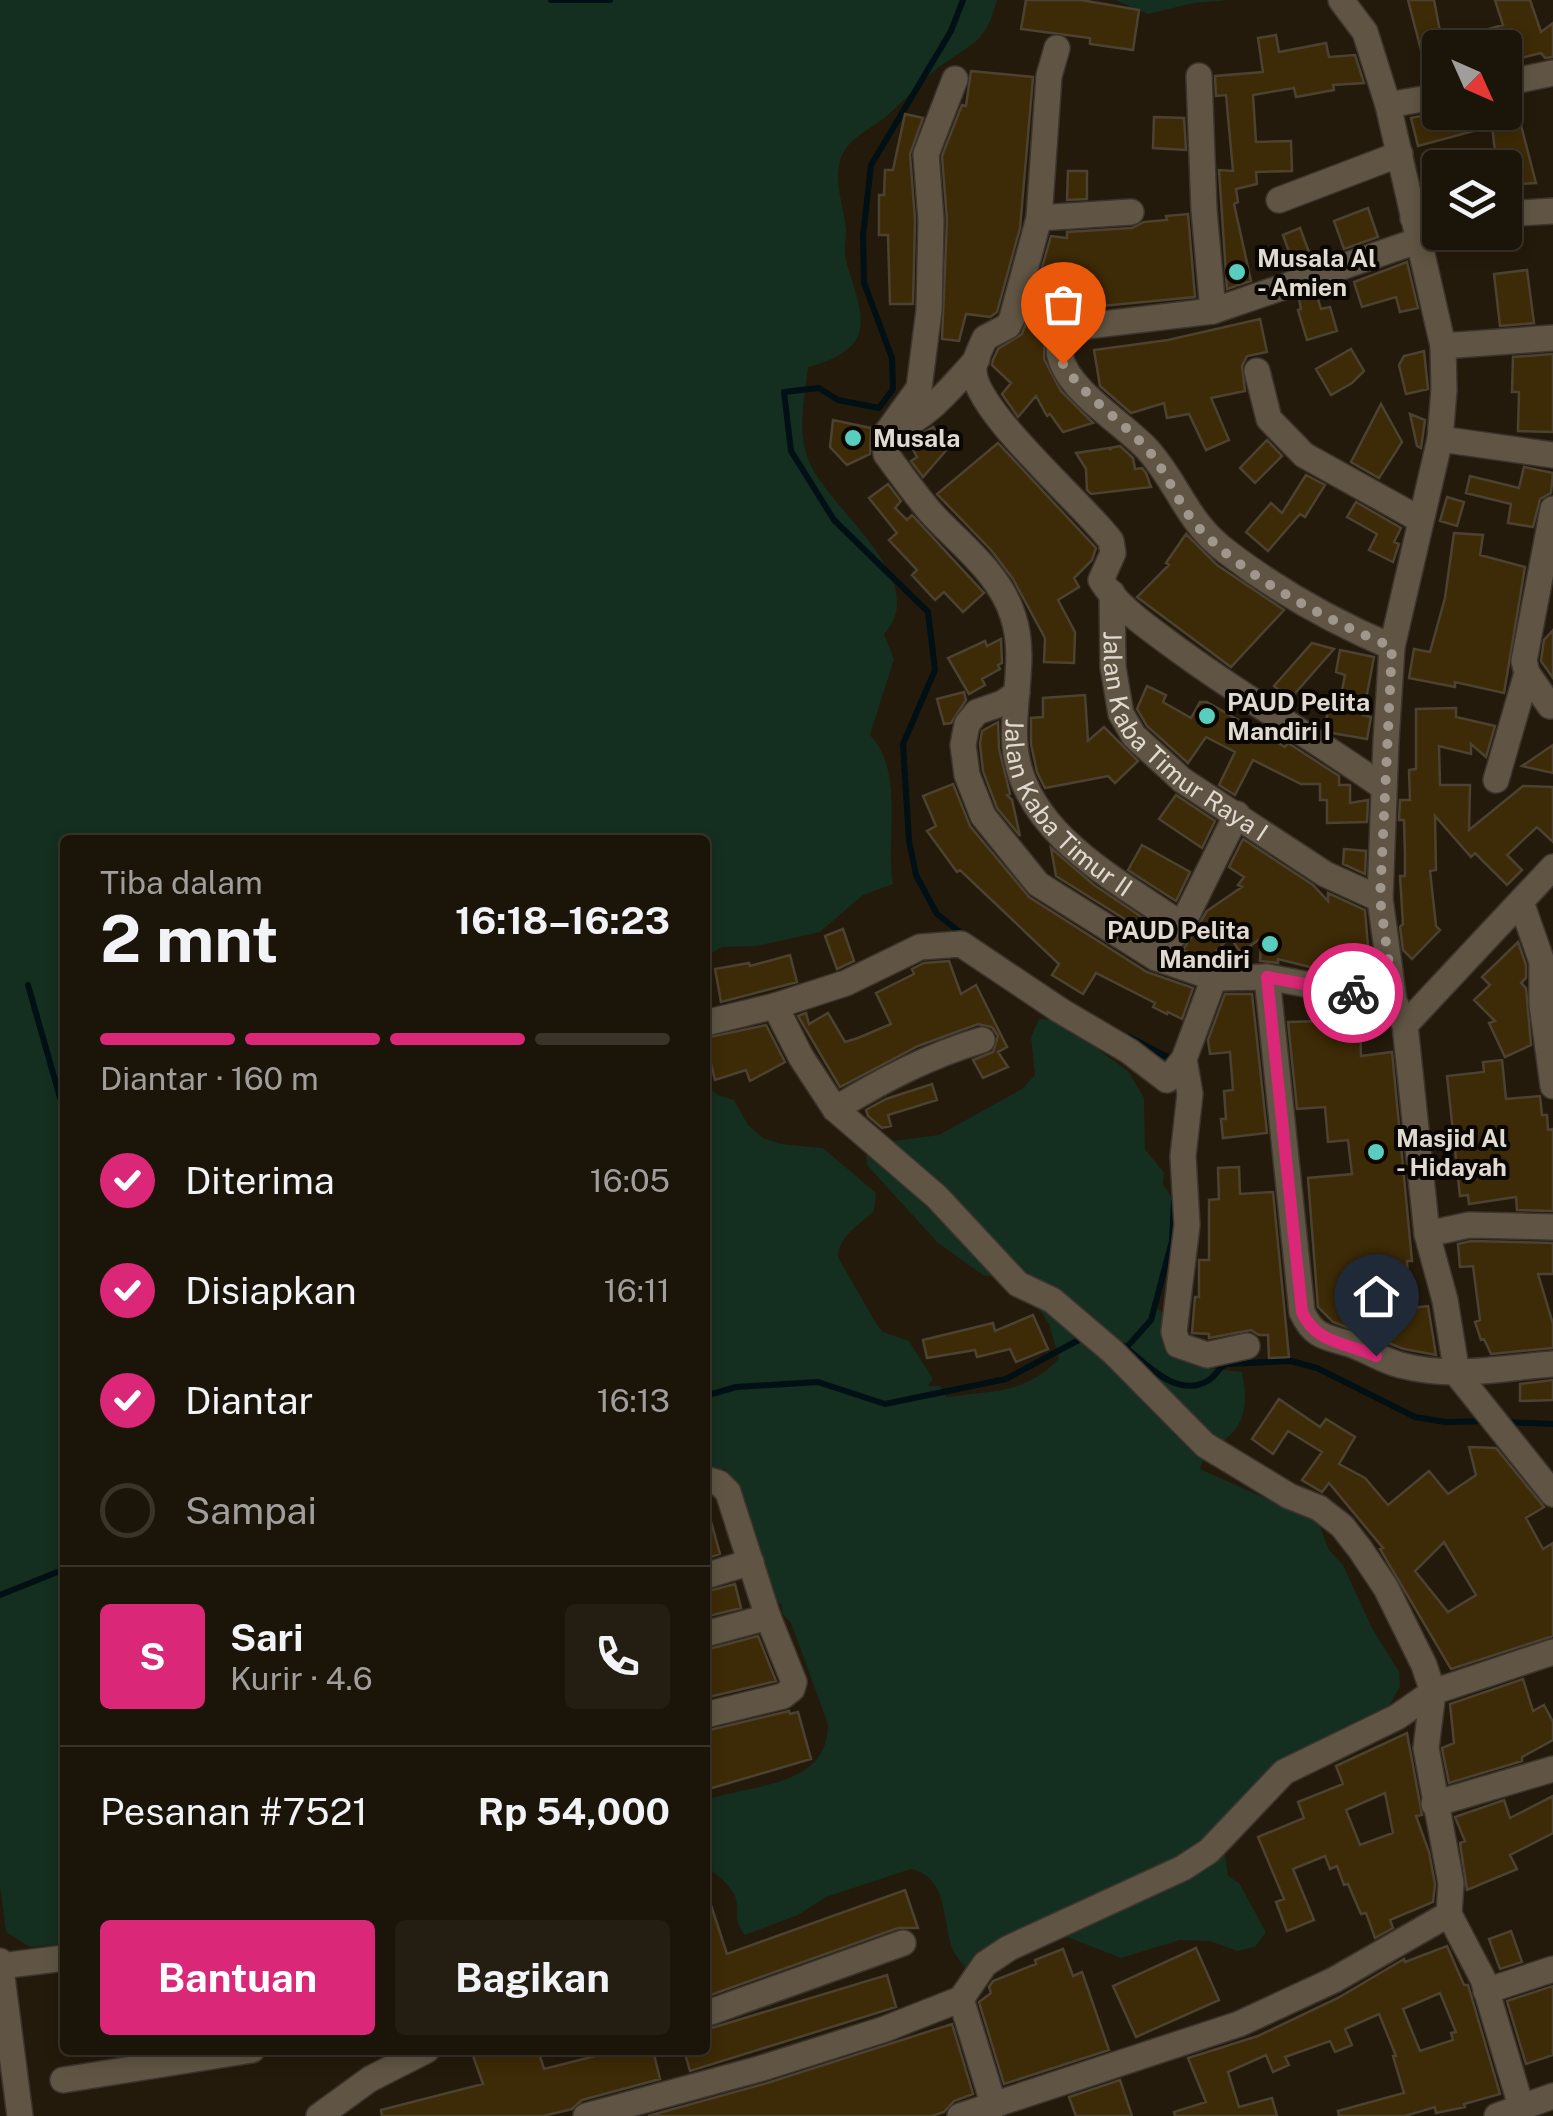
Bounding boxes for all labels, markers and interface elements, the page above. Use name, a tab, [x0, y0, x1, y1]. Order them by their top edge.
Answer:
north arrow	[1422, 30, 1522, 130]
map controls	[1422, 30, 1522, 250]
button: layers	[1422, 150, 1522, 250]
place label: Musala Al - Amien	[1257, 243, 1377, 302]
marker: Musala Al - Amien	[1226, 261, 1248, 283]
pin	[1021, 262, 1106, 365]
icon: bag	[1036, 277, 1091, 332]
place label: Musala	[873, 423, 961, 453]
marker: Musala	[842, 427, 864, 449]
street label: Jalan Kaba Timur Raya I	[1097, 631, 1274, 847]
place label: PAUD Pelita Mandiri I	[1227, 687, 1370, 746]
marker: PAUD Pelita Mandiri I	[1196, 705, 1218, 727]
street label: Jalan Kaba Timur II	[999, 718, 1138, 903]
text: Tiba dalam	[100, 864, 263, 901]
text: 16:18–16:23	[455, 898, 670, 943]
text: 2 mnt	[100, 900, 279, 977]
place label: PAUD Pelita Mandiri	[1107, 915, 1250, 974]
marker: PAUD Pelita Mandiri	[1259, 933, 1281, 955]
courier	[1303, 943, 1403, 1043]
icon: bike	[1326, 966, 1381, 1021]
text: Diantar · 160 m	[100, 1060, 319, 1097]
place label: Masjid Al - Hidayah	[1396, 1123, 1507, 1182]
marker: Masjid Al - Hidayah	[1365, 1141, 1387, 1163]
icon: check	[100, 1153, 155, 1208]
text: Diterima	[185, 1158, 335, 1203]
text: 16:05	[590, 1162, 670, 1199]
pin	[1334, 1254, 1419, 1357]
icon: check	[100, 1263, 155, 1318]
text: Disiapkan	[185, 1268, 357, 1313]
icon: home	[1349, 1269, 1404, 1324]
text: 16:11	[604, 1272, 670, 1309]
icon: check	[100, 1373, 155, 1428]
text: Diantar	[185, 1378, 313, 1423]
text: 16:13	[597, 1382, 670, 1419]
text: Sampai	[185, 1488, 317, 1533]
button: phone	[565, 1604, 670, 1709]
text: Sari	[230, 1615, 303, 1660]
text: S	[139, 1634, 166, 1679]
text: Kurir · 4.6	[230, 1660, 373, 1697]
text: Pesanan #7521	[100, 1789, 368, 1834]
text: Rp 54,000	[478, 1789, 670, 1834]
button: Bantuan	[100, 1920, 375, 2035]
button: Bagikan	[395, 1920, 670, 2035]

